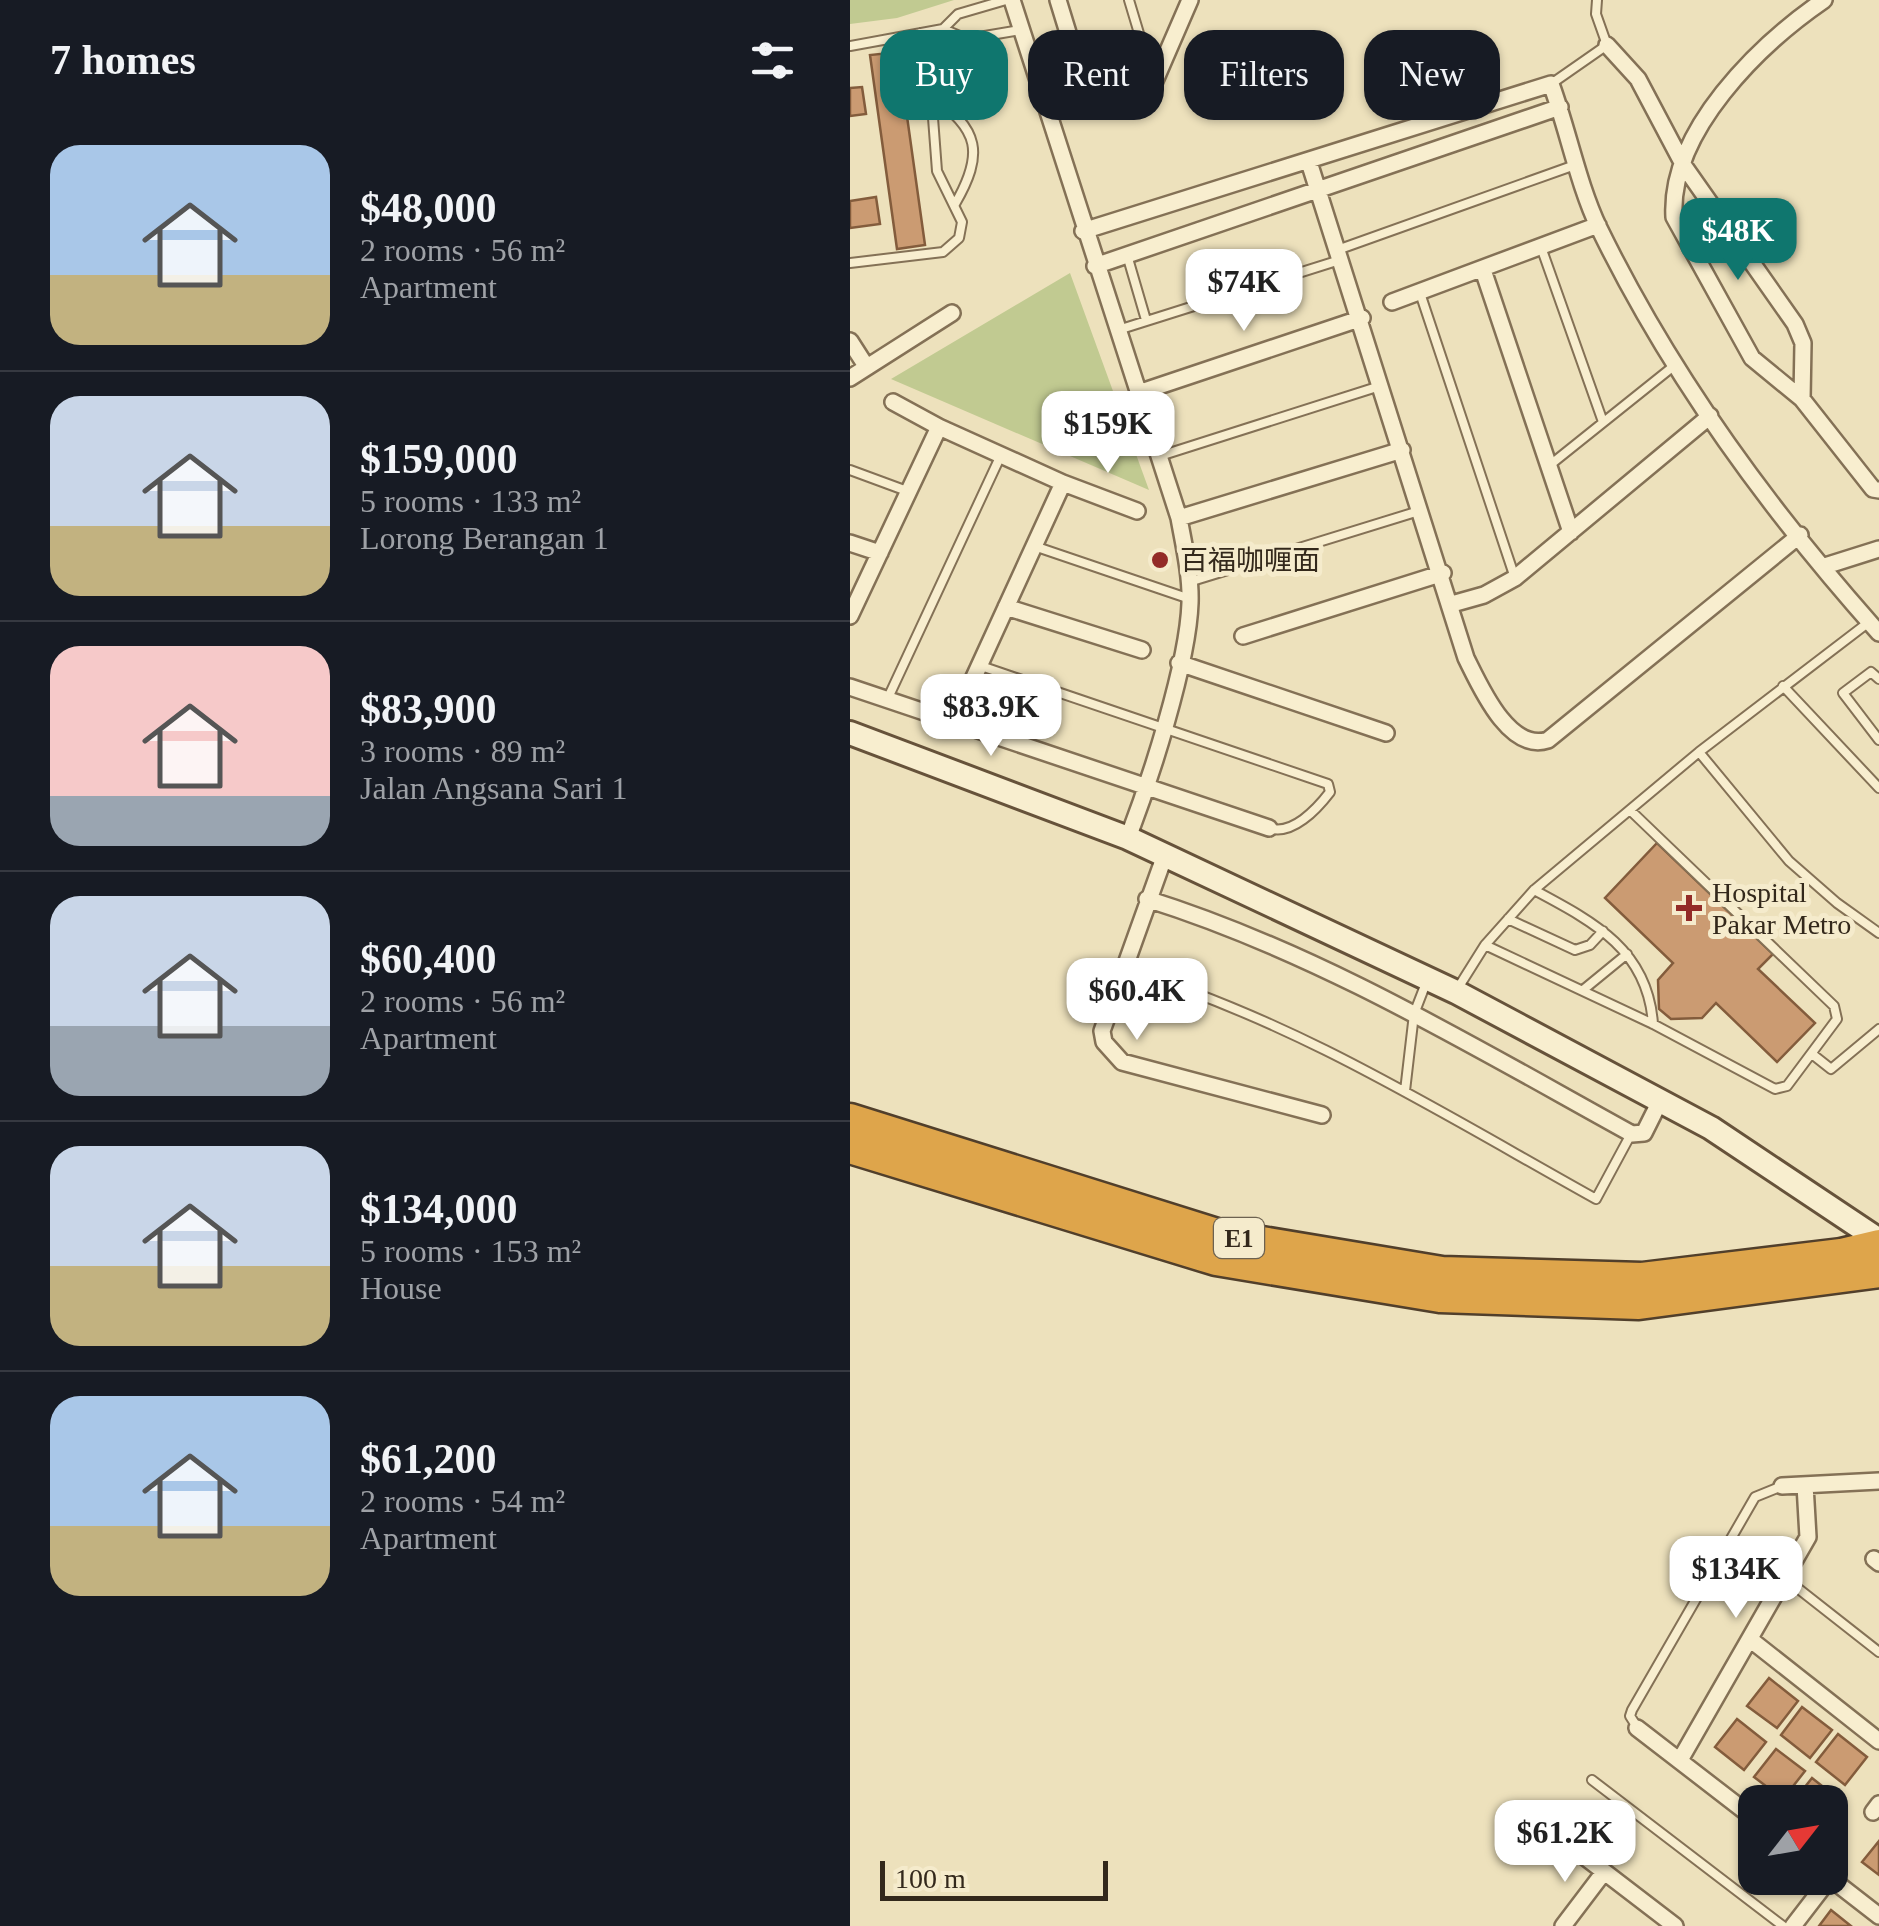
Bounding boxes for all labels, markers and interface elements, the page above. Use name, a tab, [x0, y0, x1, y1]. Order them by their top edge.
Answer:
chip: Buy	[880, 30, 1008, 120]
chip: Rent	[1028, 30, 1164, 120]
chip: Filters	[1184, 30, 1344, 120]
chip: New	[1364, 30, 1500, 120]
icon: filters	[745, 33, 800, 88]
text: 7 homes	[50, 37, 196, 83]
icon: home	[130, 185, 250, 305]
text: $48,000	[360, 185, 497, 231]
pin: $48K	[1679, 198, 1797, 283]
text: $48K	[1702, 212, 1774, 248]
text: 2 rooms · 56 m²	[360, 232, 565, 268]
pin: $74K	[1185, 249, 1303, 334]
text: $74K	[1208, 263, 1280, 299]
text: Apartment	[360, 269, 497, 305]
pin: $159K	[1038, 391, 1178, 476]
text: $159K	[1064, 405, 1152, 441]
icon: home	[130, 436, 250, 556]
text: $159,000	[360, 436, 518, 482]
text: 5 rooms · 133 m²	[360, 483, 581, 519]
text: Lorong Berangan 1	[360, 520, 609, 556]
place label: 百福咖喱面	[1180, 545, 1320, 576]
marker: 百福咖喱面	[1149, 549, 1171, 571]
pin: $83.9K	[910, 674, 1072, 759]
icon: home	[130, 686, 250, 806]
text: $83,900	[360, 686, 497, 732]
text: $83.9K	[943, 688, 1039, 724]
text: 3 rooms · 89 m²	[360, 733, 565, 769]
text: Jalan Angsana Sari 1	[360, 770, 628, 806]
place label: Hospital Pakar Metro	[1712, 877, 1851, 940]
marker: Hospital Pakar Metro	[1676, 895, 1702, 921]
icon: home	[130, 936, 250, 1056]
text: $60,400	[360, 936, 497, 982]
pin: $60.4K	[1056, 958, 1218, 1043]
text: $60.4K	[1089, 972, 1185, 1008]
text: 2 rooms · 56 m²	[360, 983, 565, 1019]
text: Apartment	[360, 1020, 497, 1056]
icon: home	[130, 1186, 250, 1306]
text: $134,000	[360, 1186, 518, 1232]
road number: E1	[1214, 1218, 1264, 1258]
text: 5 rooms · 153 m²	[360, 1233, 581, 1269]
text: House	[360, 1270, 442, 1306]
icon: home	[130, 1436, 250, 1556]
text: $61,200	[360, 1436, 497, 1482]
text: 2 rooms · 54 m²	[360, 1483, 565, 1519]
text: Apartment	[360, 1520, 497, 1556]
pin: $134K	[1666, 1536, 1806, 1621]
text: $134K	[1692, 1550, 1780, 1586]
north arrow	[1738, 1785, 1848, 1895]
map controls	[1738, 1785, 1848, 1895]
pin: $61.2K	[1484, 1800, 1646, 1885]
text: $61.2K	[1517, 1814, 1613, 1850]
scale bar	[880, 1856, 1108, 1900]
text: 100 m	[895, 1863, 966, 1894]

